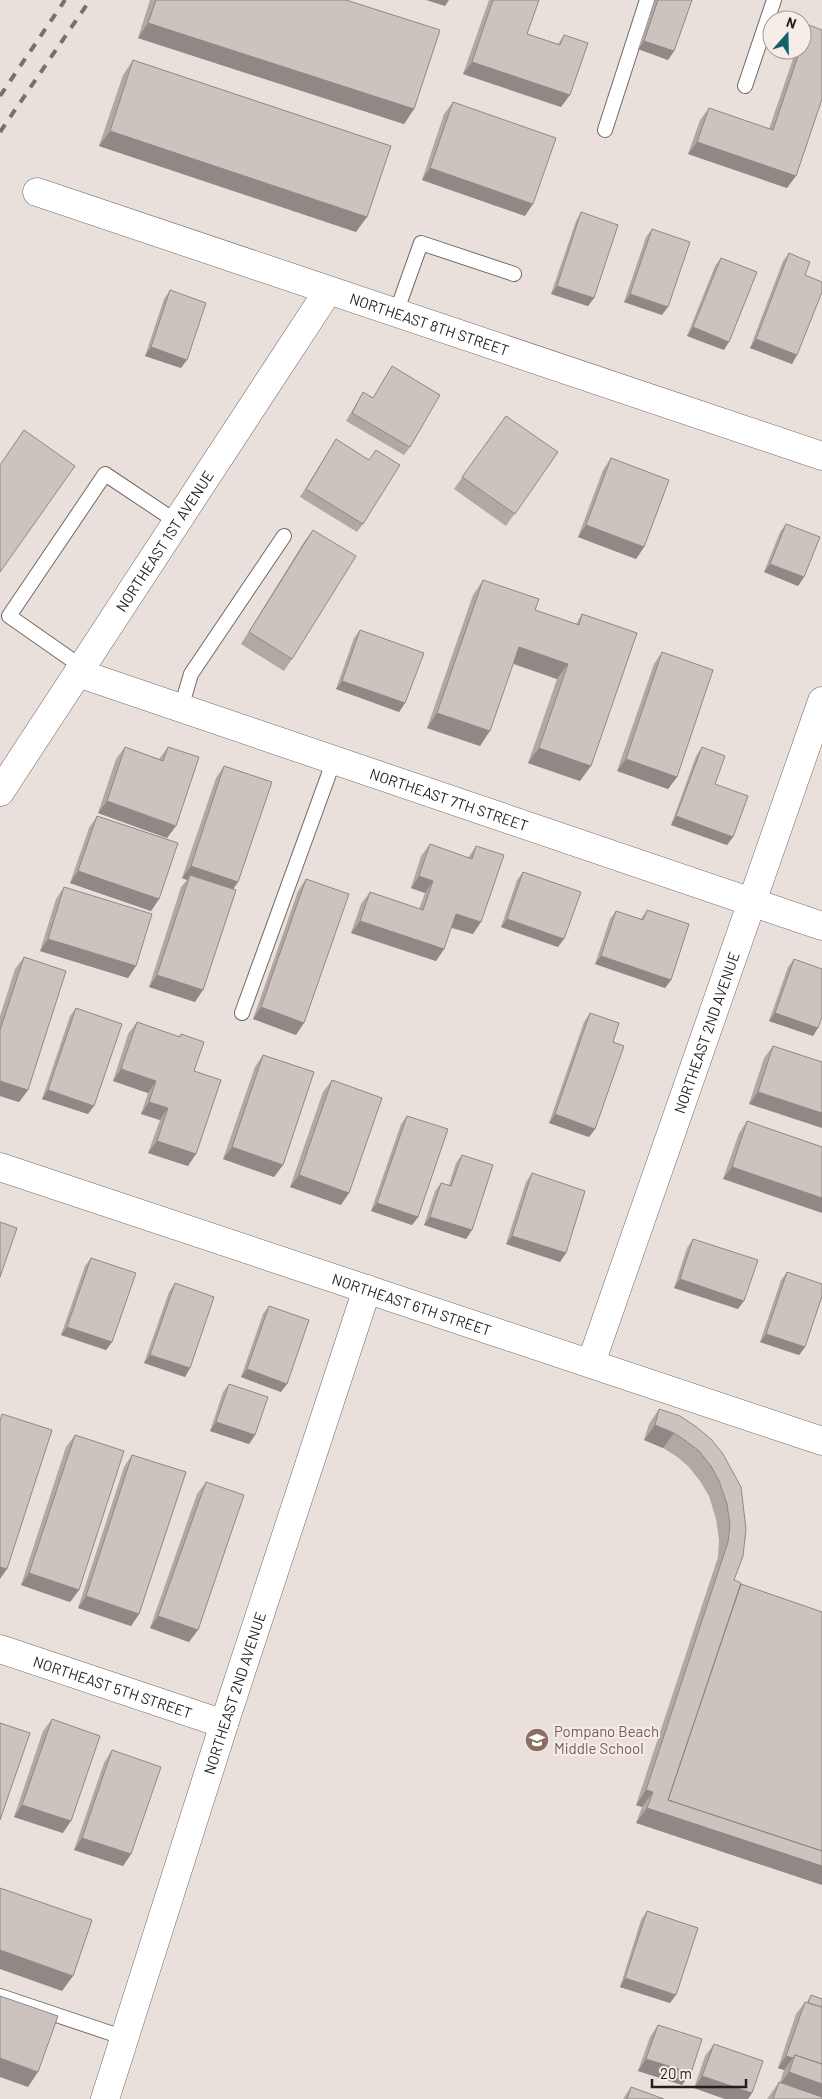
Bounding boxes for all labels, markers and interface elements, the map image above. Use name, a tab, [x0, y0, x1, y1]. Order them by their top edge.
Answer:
north arrow	[762, 10, 812, 60]
text: N	[784, 13, 799, 32]
street label: NORTHEAST 8TH STREET	[347, 289, 511, 359]
street label: NORTHEAST 1ST AVENUE	[112, 467, 217, 615]
street label: NORTHEAST 7TH STREET	[368, 764, 531, 834]
street label: NORTHEAST 2ND AVENUE	[670, 949, 743, 1116]
street label: NORTHEAST 6TH STREET	[330, 1269, 494, 1339]
street label: NORTHEAST 2ND AVENUE	[200, 1609, 269, 1777]
street label: NORTHEAST 5TH STREET	[31, 1652, 195, 1722]
place label: Pompano Beach Middle School	[554, 1722, 659, 1757]
school or university icon: Pompano Beach Middle School	[524, 1727, 550, 1753]
scale bar	[652, 2056, 746, 2088]
text: 20 m	[660, 2064, 692, 2082]

